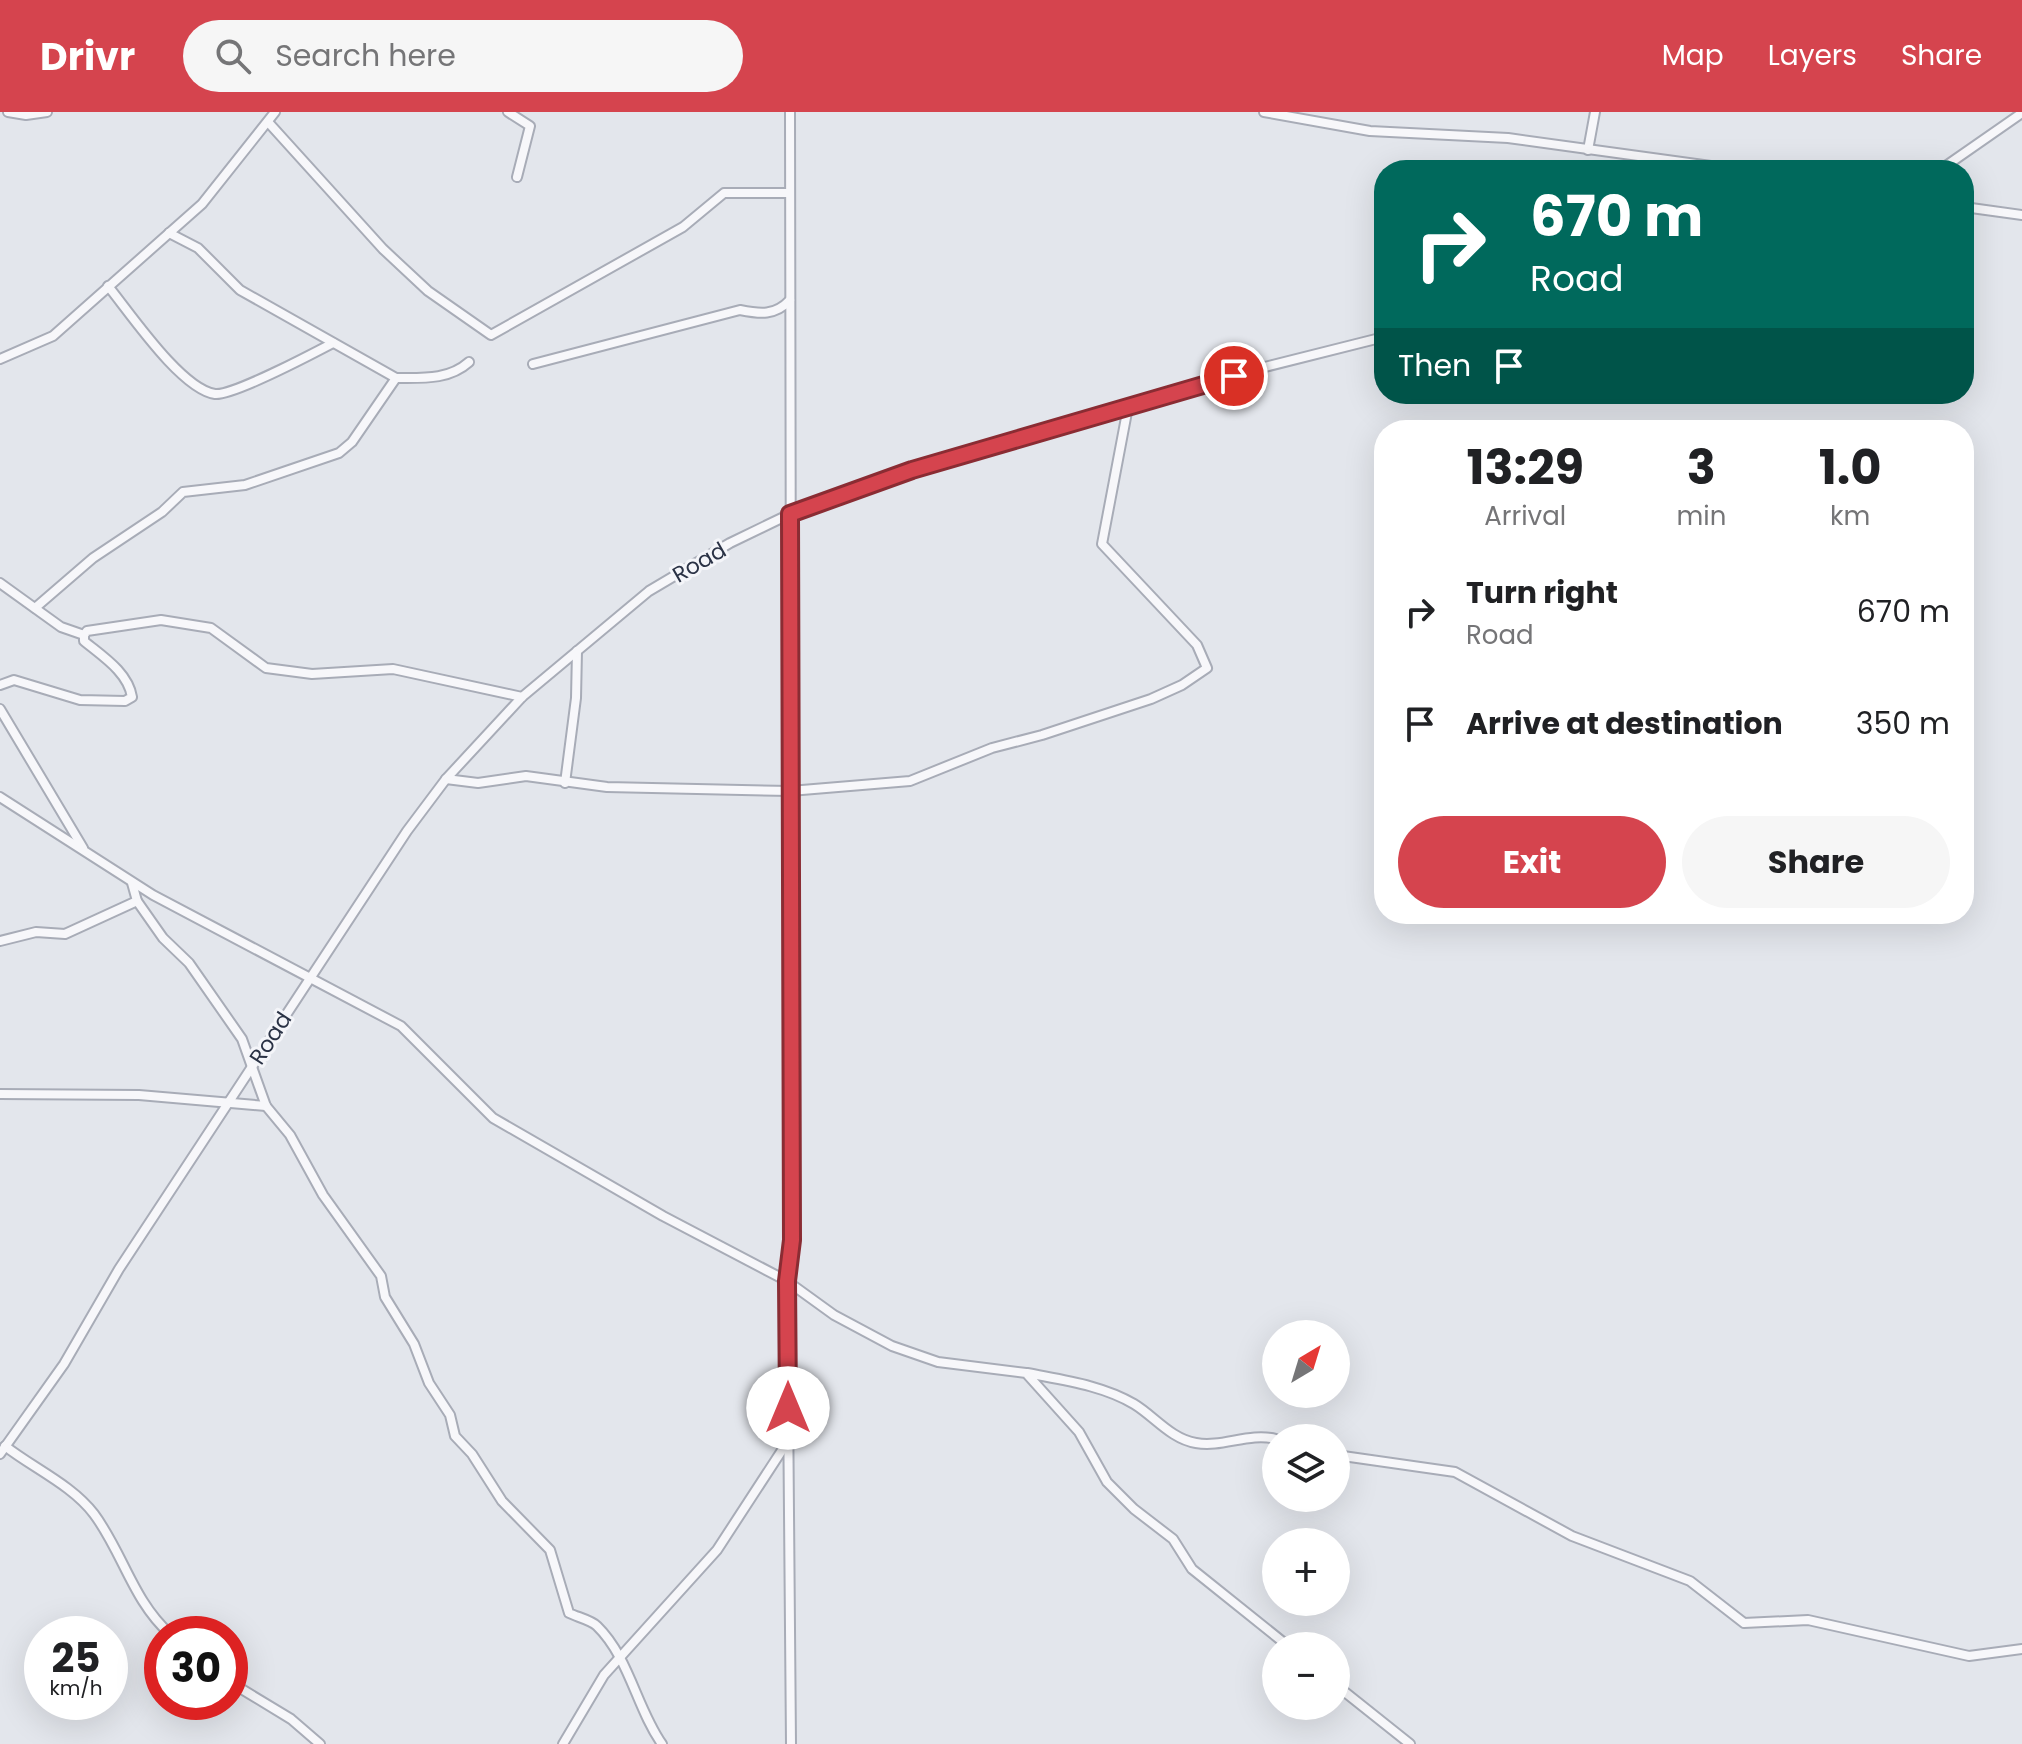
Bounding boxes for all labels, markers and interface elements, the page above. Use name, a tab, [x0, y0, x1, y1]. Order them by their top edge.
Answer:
search box	[183, 20, 743, 92]
text: Drivr	[40, 30, 135, 83]
icon: search	[211, 34, 255, 78]
text: Search here	[275, 34, 456, 77]
text: Map	[1662, 36, 1724, 75]
text: Layers	[1768, 36, 1857, 75]
text: Share	[1901, 36, 1982, 75]
text: 670 m	[1530, 177, 1703, 256]
icon: right	[1398, 192, 1502, 296]
text: Road	[1530, 253, 1624, 304]
pin	[1200, 342, 1268, 410]
text: Then	[1398, 344, 1471, 387]
icon: arrive	[1487, 344, 1531, 388]
icon: arrive	[1212, 354, 1256, 398]
text: 13:29	[1466, 434, 1584, 501]
text: 3	[1687, 434, 1716, 501]
text: 1.0	[1819, 434, 1882, 501]
text: Arrival	[1484, 498, 1566, 534]
text: min	[1676, 498, 1726, 534]
text: km	[1830, 498, 1870, 534]
street label: Road	[667, 535, 732, 590]
text: Turn right	[1466, 571, 1618, 614]
icon: right	[1398, 590, 1442, 634]
text: 670 m	[1857, 590, 1950, 633]
text: Road	[1466, 617, 1534, 653]
icon: arrive	[1398, 702, 1442, 746]
text: Arrive at destination	[1466, 702, 1783, 745]
text: 350 m	[1856, 702, 1950, 745]
button: Exit	[1398, 816, 1666, 908]
button: Share	[1682, 816, 1950, 908]
street label: Road	[242, 1006, 299, 1071]
north arrow	[1262, 1320, 1350, 1408]
map controls	[1262, 1320, 1350, 1720]
position arrow	[746, 1366, 830, 1450]
button: layers	[1262, 1424, 1350, 1512]
button: +	[1262, 1528, 1350, 1616]
speed limit sign: 30	[144, 1616, 248, 1720]
text: 25	[52, 1630, 100, 1686]
button: −	[1262, 1632, 1350, 1720]
text: km/h	[49, 1674, 103, 1702]

